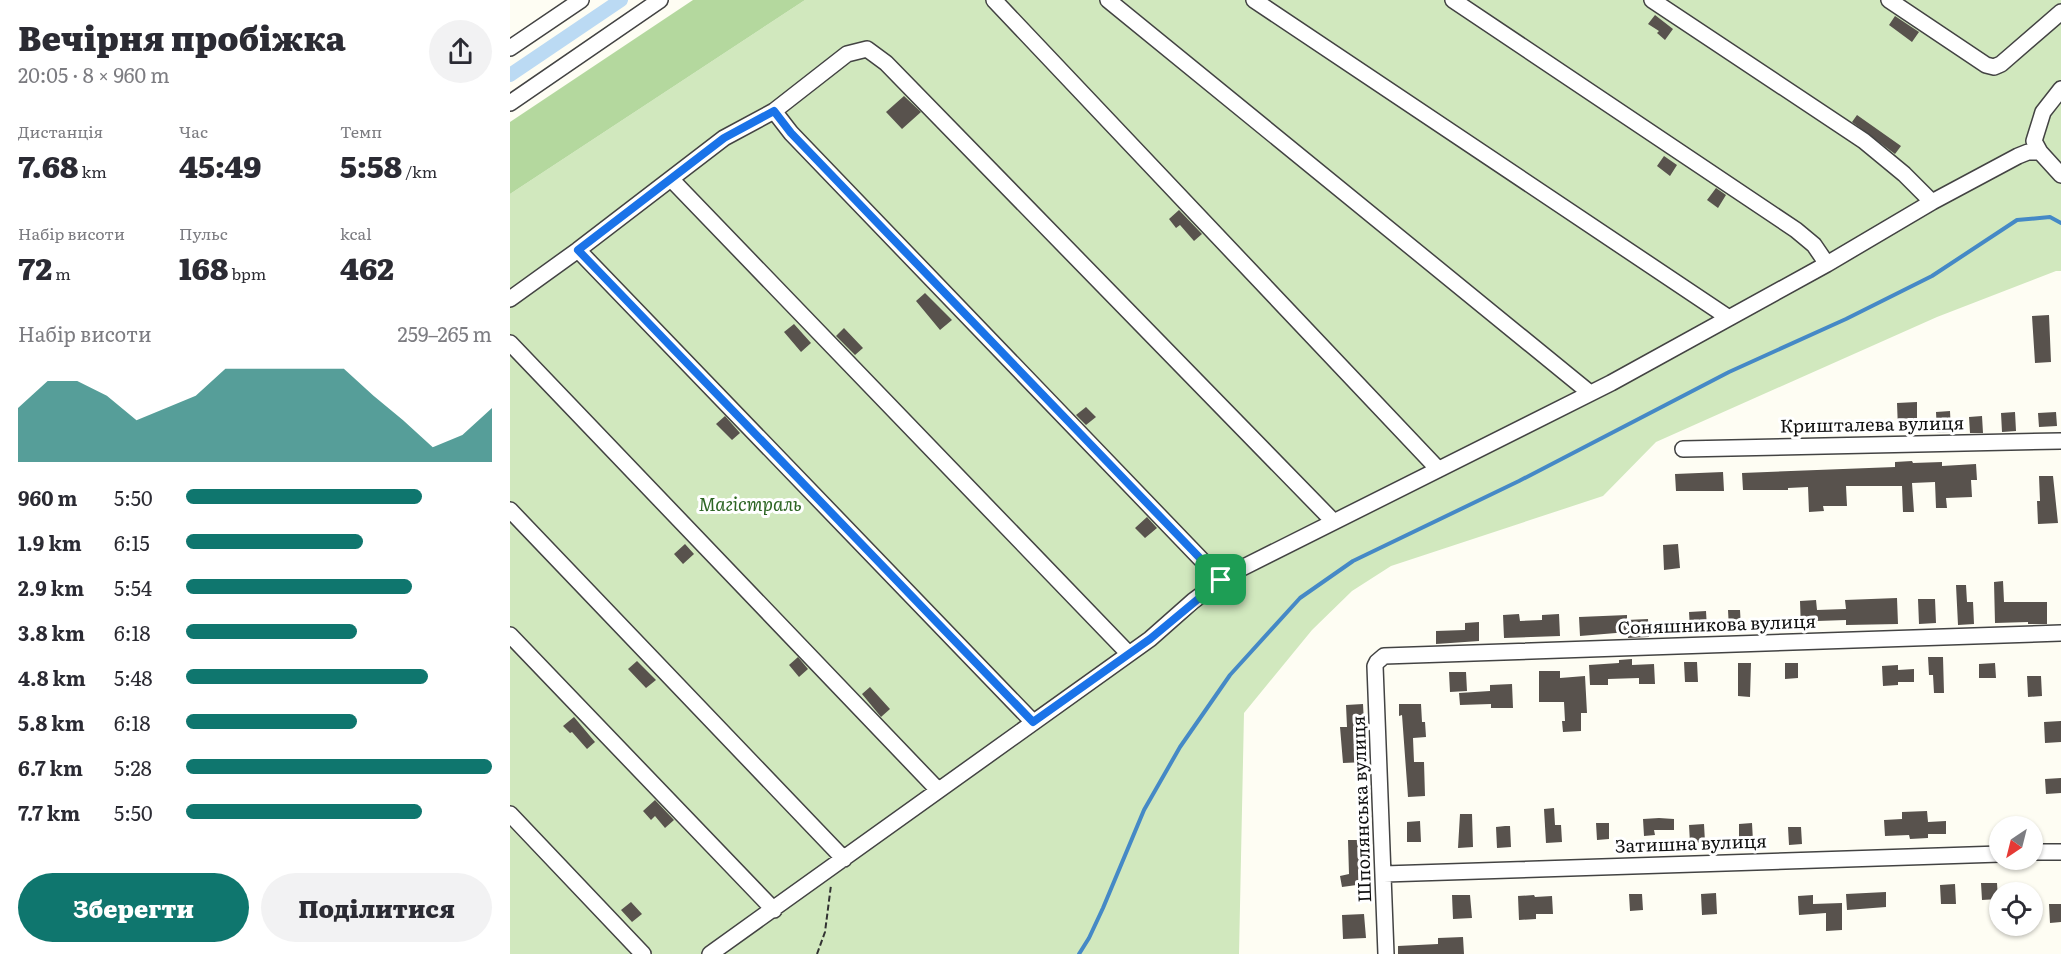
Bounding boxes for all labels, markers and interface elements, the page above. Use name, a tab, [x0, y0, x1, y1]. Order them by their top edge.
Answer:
text: Вечірня пробіжка	[18, 12, 346, 61]
button: share	[429, 20, 492, 83]
text: 20:05 · 8 × 960 m	[18, 59, 170, 89]
text: Дистанція	[18, 119, 103, 143]
text: Час	[179, 119, 208, 143]
text: Темп	[340, 119, 382, 143]
text: 7.68	[18, 143, 78, 187]
text: 45:49	[179, 143, 261, 187]
text: 5:58	[340, 143, 402, 187]
text: km	[78, 159, 107, 183]
text: /km	[402, 159, 437, 183]
text: Набір висоти	[18, 221, 125, 245]
text: Пульс	[179, 221, 228, 245]
text: kcal	[340, 221, 372, 245]
text: 72	[18, 245, 52, 289]
text: 168	[179, 245, 228, 289]
text: 462	[340, 245, 394, 289]
text: m	[52, 261, 71, 285]
text: bpm	[228, 261, 266, 285]
text: Набір висоти	[18, 318, 152, 348]
text: 259–265 m	[398, 318, 492, 348]
street label: Кришталева вулиця	[1780, 408, 1964, 439]
text: 960 m	[18, 482, 77, 512]
text: 5:50	[114, 482, 153, 512]
park label: Магістраль	[699, 490, 801, 517]
text: 1.9 km	[18, 527, 82, 557]
text: 6:15	[114, 527, 150, 557]
pin	[1195, 554, 1246, 605]
icon: arrive	[1204, 563, 1237, 596]
text: 2.9 km	[18, 572, 84, 602]
text: 5:54	[114, 572, 152, 602]
street label: Соняшникова вулиця	[1617, 607, 1817, 640]
text: 3.8 km	[18, 617, 85, 647]
text: 6:18	[114, 617, 151, 647]
text: 4.8 km	[18, 662, 86, 692]
text: 5:48	[114, 662, 152, 692]
text: 5.8 km	[18, 707, 85, 737]
text: 6:18	[114, 707, 151, 737]
street label: Шполянська вулиця	[1344, 715, 1377, 903]
text: 6.7 km	[18, 752, 83, 782]
text: 5:28	[114, 752, 152, 782]
text: 7.7 km	[18, 797, 80, 827]
text: 5:50	[114, 797, 153, 827]
north arrow	[1989, 816, 2043, 870]
map controls	[1989, 816, 2043, 936]
street label: Затишна вулиця	[1615, 826, 1767, 859]
button: Зберегти	[18, 873, 249, 942]
button: Поділитися	[261, 873, 492, 942]
button: locate	[1989, 882, 2043, 936]

